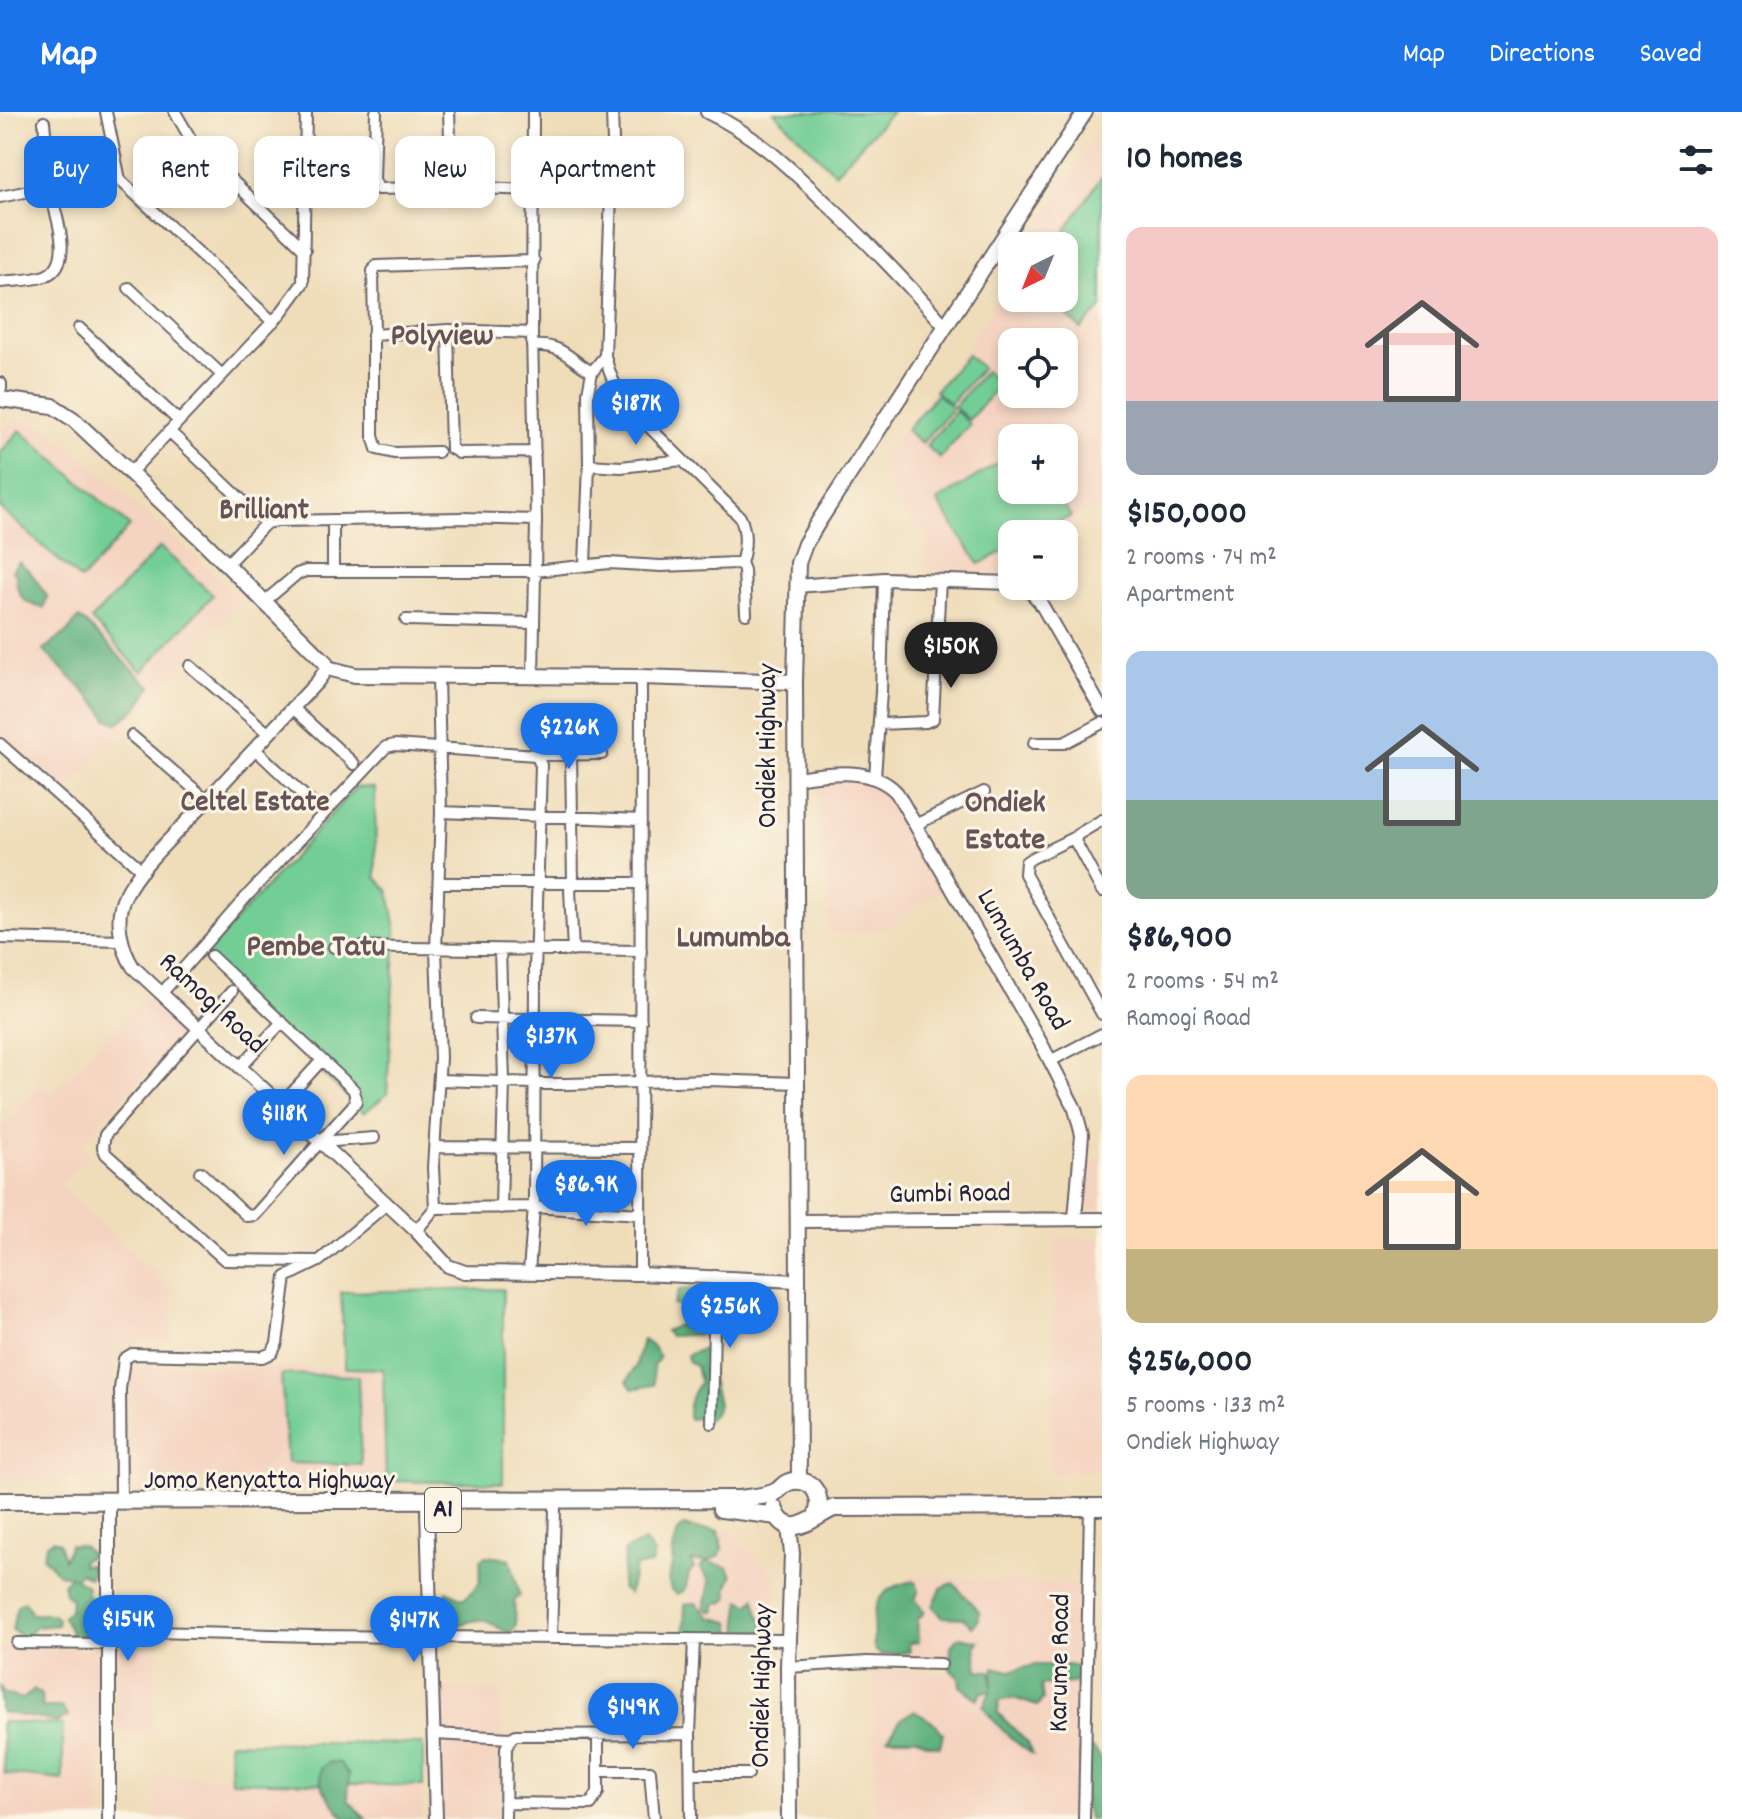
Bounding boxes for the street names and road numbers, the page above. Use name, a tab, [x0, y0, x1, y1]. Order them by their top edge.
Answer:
street label: Ondiek Highway	[750, 663, 790, 828]
street label: Lumumba Road	[964, 883, 1078, 1039]
street label: Ramogi Road	[148, 944, 274, 1066]
street label: Gumbi Road	[889, 1175, 1011, 1217]
street label: Jomo Kenyatta Highway	[144, 1463, 395, 1503]
road number: A1	[425, 1488, 461, 1532]
street label: Karume Road	[1041, 1593, 1083, 1733]
street label: Ondiek Highway	[743, 1603, 785, 1769]

